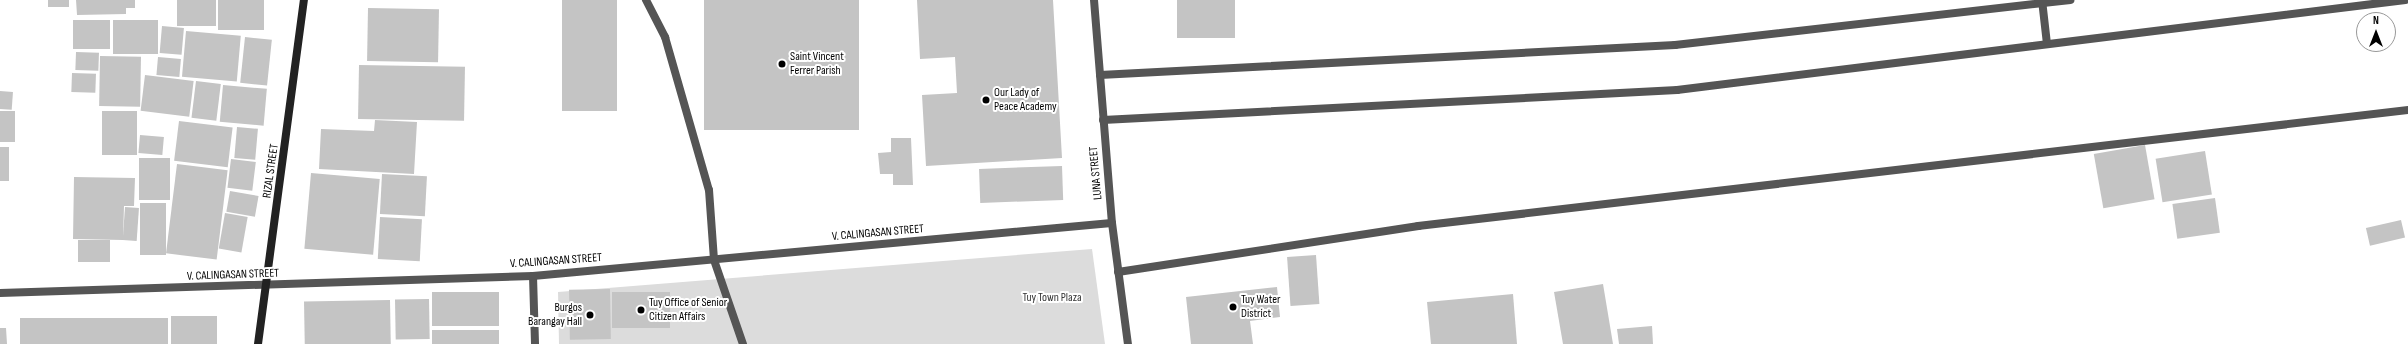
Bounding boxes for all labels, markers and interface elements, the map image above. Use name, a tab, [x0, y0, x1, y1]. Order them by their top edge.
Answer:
north arrow	[2356, 12, 2396, 52]
text: N	[2373, 14, 2379, 27]
place label: Saint Vincent Ferrer Parish	[790, 50, 844, 78]
marker: Saint Vincent Ferrer Parish	[777, 59, 787, 69]
place label: Our Lady of Peace Academy	[994, 86, 1057, 114]
marker: Our Lady of Peace Academy	[981, 95, 991, 105]
street label: RIZAL STREET	[260, 143, 282, 199]
street label: LUNA STREET	[1086, 146, 1106, 200]
street label: V. CALINGASAN STREET	[831, 222, 925, 244]
street label: V. CALINGASAN STREET	[509, 251, 603, 271]
street label: V. CALINGASAN STREET	[187, 266, 279, 284]
park label: Tuy Town Plaza	[1022, 291, 1082, 305]
place label: Tuy Water District	[1241, 293, 1281, 321]
place label: Tuy Office of Senior Citizen Affairs	[649, 296, 727, 324]
place label: Burgos Barangay Hall	[528, 301, 582, 329]
marker: Tuy Water District	[1228, 302, 1238, 312]
marker: Tuy Office of Senior Citizen Affairs	[636, 305, 646, 315]
marker: Burgos Barangay Hall	[585, 310, 595, 320]

